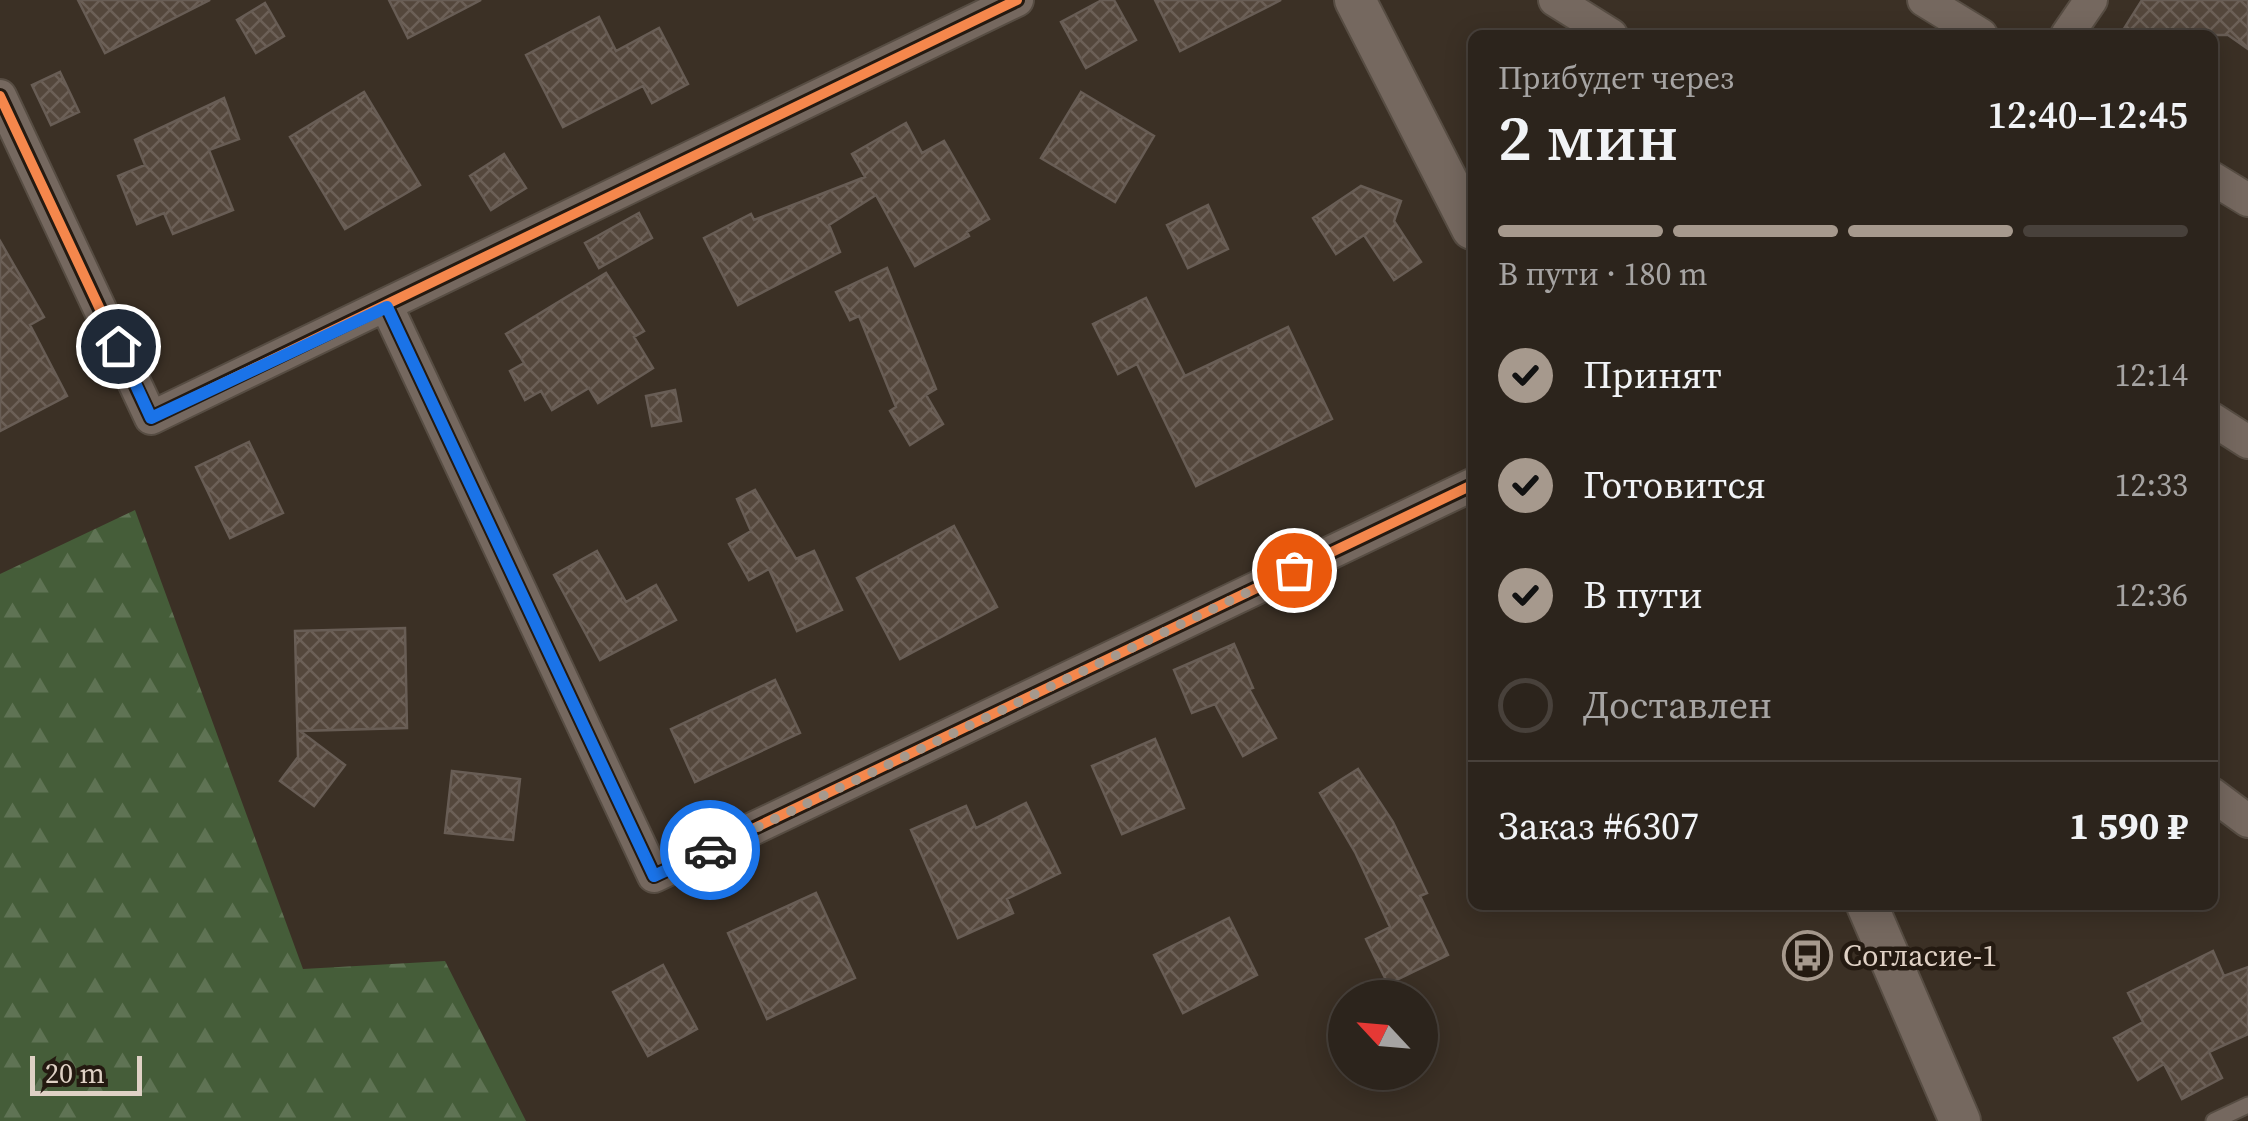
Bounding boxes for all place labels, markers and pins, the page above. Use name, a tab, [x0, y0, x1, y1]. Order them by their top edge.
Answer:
pin	[76, 304, 161, 389]
pin	[1252, 528, 1337, 613]
bus stop icon: Согласие-1	[1782, 929, 1834, 981]
place label: Согласие-1	[1843, 935, 1997, 976]

